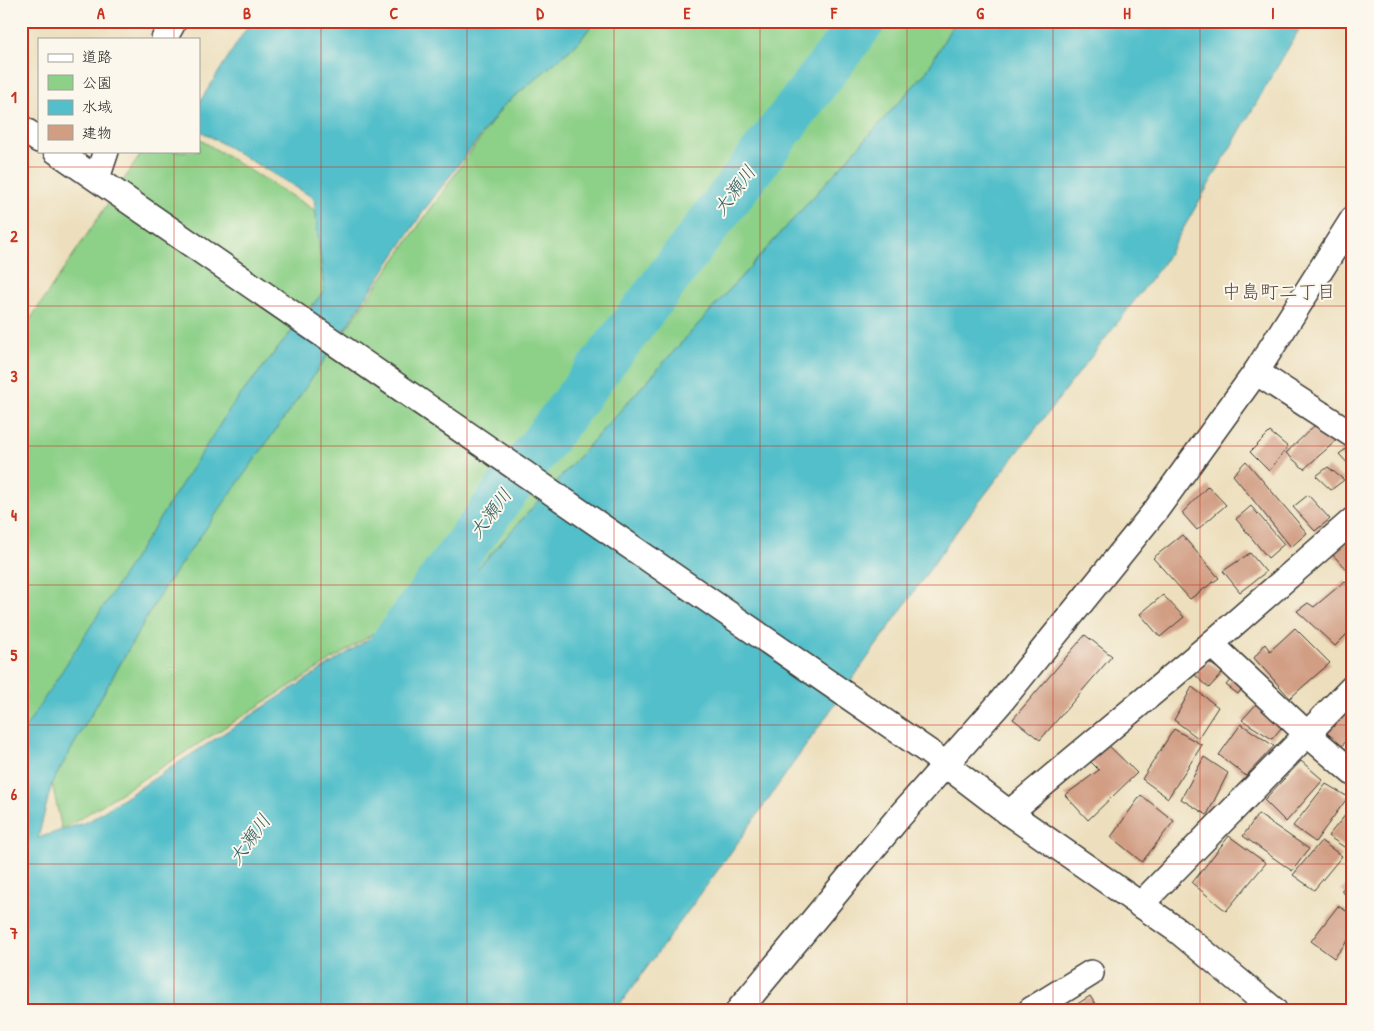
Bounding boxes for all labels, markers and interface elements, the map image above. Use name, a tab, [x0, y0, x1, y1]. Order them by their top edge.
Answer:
text: A	[97, 2, 105, 24]
text: B	[243, 2, 251, 24]
text: C	[390, 2, 399, 24]
text: D	[536, 2, 544, 24]
text: E	[683, 2, 691, 24]
text: F	[830, 2, 838, 24]
text: G	[976, 2, 984, 24]
text: H	[1123, 2, 1131, 24]
text: I	[1271, 2, 1275, 24]
legend	[38, 38, 200, 152]
text: 道路	[82, 46, 112, 67]
text: 公園	[82, 72, 112, 93]
text: 1	[11, 86, 17, 108]
text: 水域	[82, 96, 112, 117]
text: 建物	[82, 122, 112, 143]
water label: 大瀬川	[706, 159, 762, 221]
text: 2	[10, 225, 18, 247]
district label: 中島町二丁目	[1222, 278, 1336, 304]
text: 3	[10, 365, 18, 387]
water label: 大瀬川	[462, 482, 518, 544]
text: 4	[11, 504, 17, 526]
text: 5	[11, 644, 18, 666]
text: 6	[11, 783, 18, 805]
water label: 大瀬川	[222, 808, 276, 870]
text: 7	[9, 922, 18, 944]

